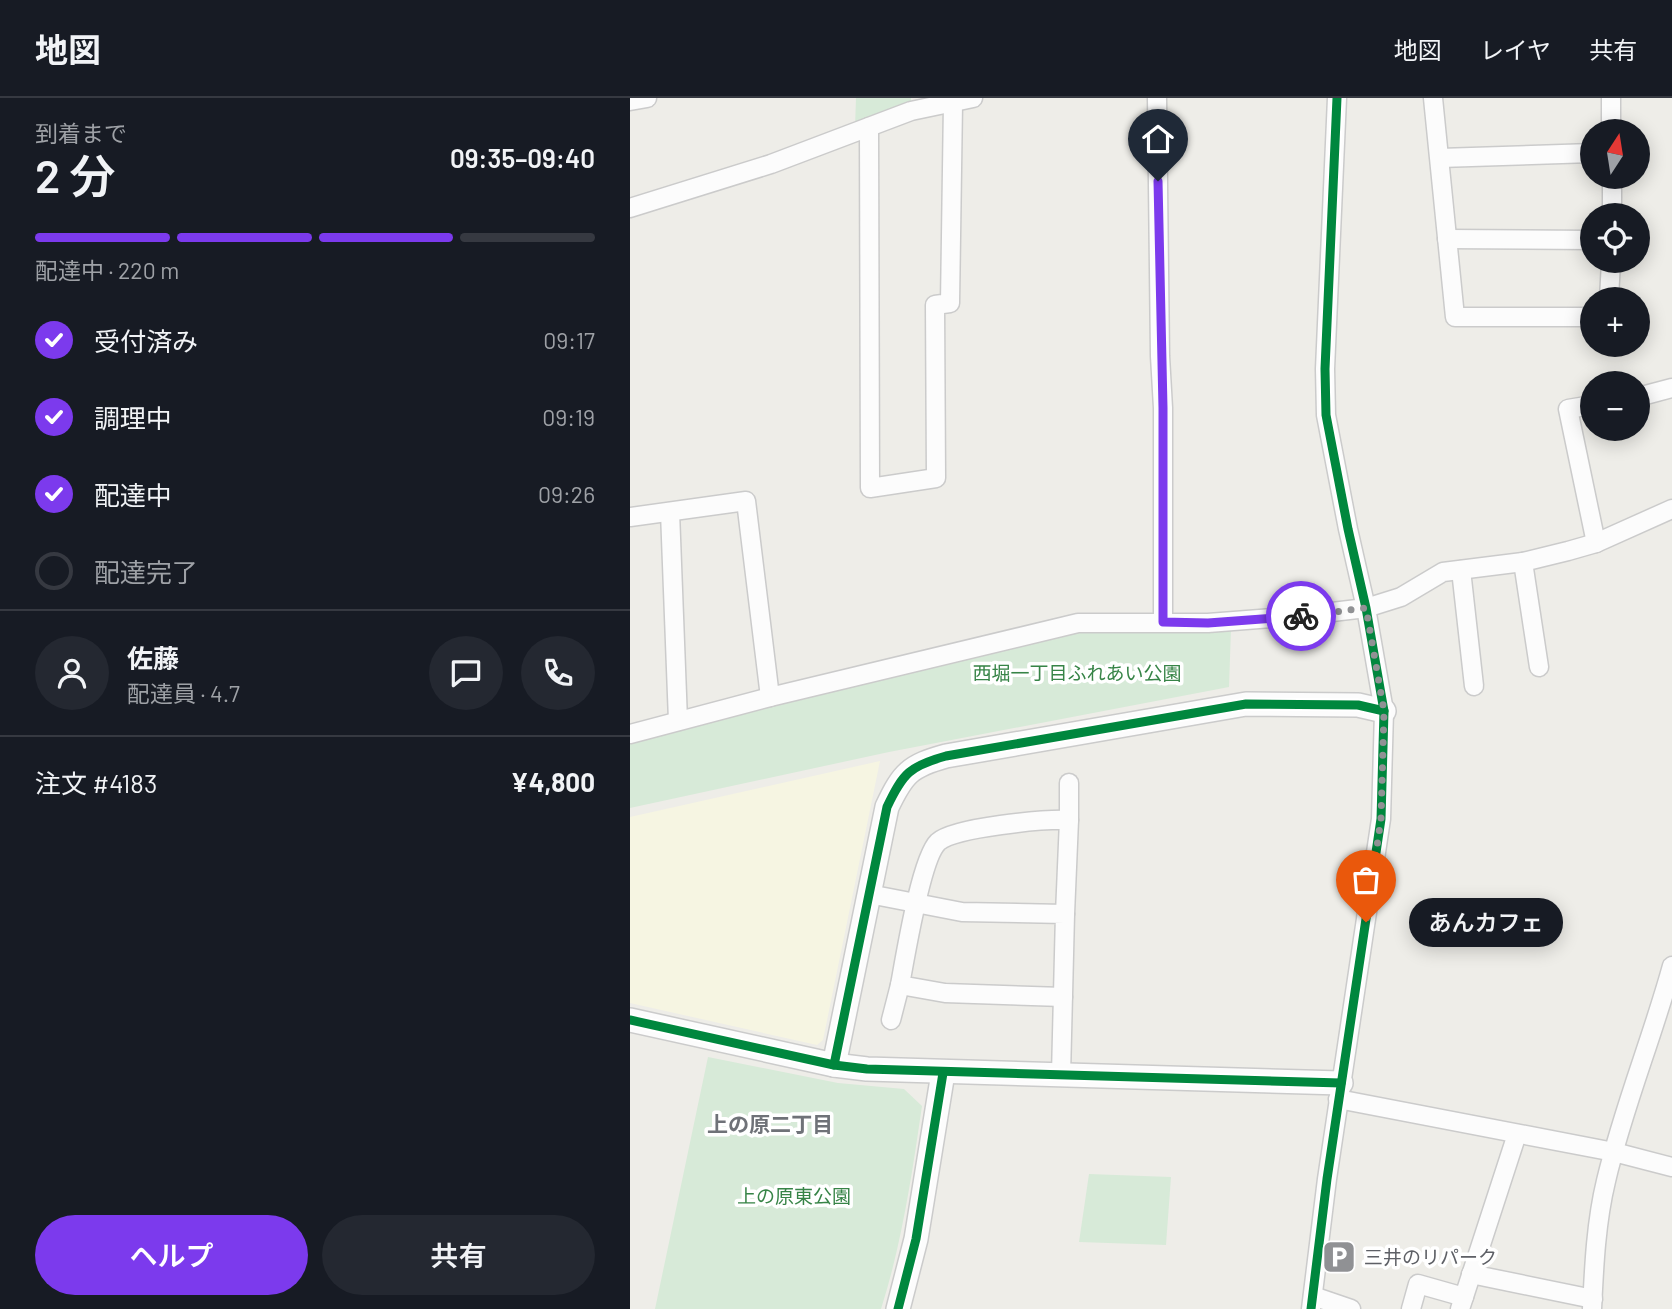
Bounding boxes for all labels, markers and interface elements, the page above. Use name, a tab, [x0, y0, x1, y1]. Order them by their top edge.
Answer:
text: 地図	[35, 29, 101, 69]
text: 地図	[1394, 35, 1442, 64]
text: レイヤ	[1480, 35, 1551, 64]
text: 共有	[1589, 35, 1637, 64]
pin	[1128, 109, 1188, 181]
text: 到着まで	[35, 119, 127, 147]
north arrow	[1580, 119, 1650, 189]
map controls	[1580, 119, 1650, 441]
icon: home	[1139, 120, 1177, 158]
text: 09:35–09:40	[450, 142, 595, 173]
text: 2 分	[35, 147, 116, 202]
button: locate	[1580, 203, 1650, 273]
text: 配達中 · 220 m	[35, 256, 179, 284]
button: +	[1580, 287, 1650, 357]
icon: check	[35, 321, 73, 359]
text: 受付済み	[94, 325, 198, 356]
text: 09:17	[543, 326, 595, 354]
button: −	[1580, 371, 1650, 441]
icon: check	[35, 398, 73, 436]
text: 調理中	[94, 402, 172, 433]
text: 09:19	[542, 403, 595, 431]
icon: check	[35, 475, 73, 513]
text: 配達中	[94, 479, 172, 510]
text: 09:26	[538, 480, 595, 508]
text: 配達完了	[94, 556, 198, 587]
courier	[1266, 581, 1336, 651]
icon: bike	[1282, 597, 1320, 635]
button: person	[35, 636, 109, 710]
button: chat	[429, 636, 503, 710]
button: phone	[521, 636, 595, 710]
text: 佐藤	[127, 642, 179, 673]
park label: 西堀一丁目ふれあい公園	[972, 661, 1182, 684]
text: 配達員 · 4.7	[127, 679, 240, 707]
text: ¥4,800	[511, 766, 595, 797]
text: 注文 #4183	[35, 767, 157, 798]
pin	[1336, 850, 1396, 922]
icon: bag	[1347, 861, 1385, 899]
callout: あんカフェ	[1408, 898, 1562, 946]
text: あんカフェ	[1429, 908, 1544, 936]
district label: 上の原二丁目	[707, 1111, 833, 1136]
park label: 上の原東公園	[737, 1184, 851, 1207]
button: ヘルプ	[35, 1215, 308, 1295]
button: 共有	[322, 1215, 595, 1295]
parking icon: 三井のリパーク	[1320, 1238, 1358, 1276]
place label: 三井のリパーク	[1364, 1245, 1497, 1268]

